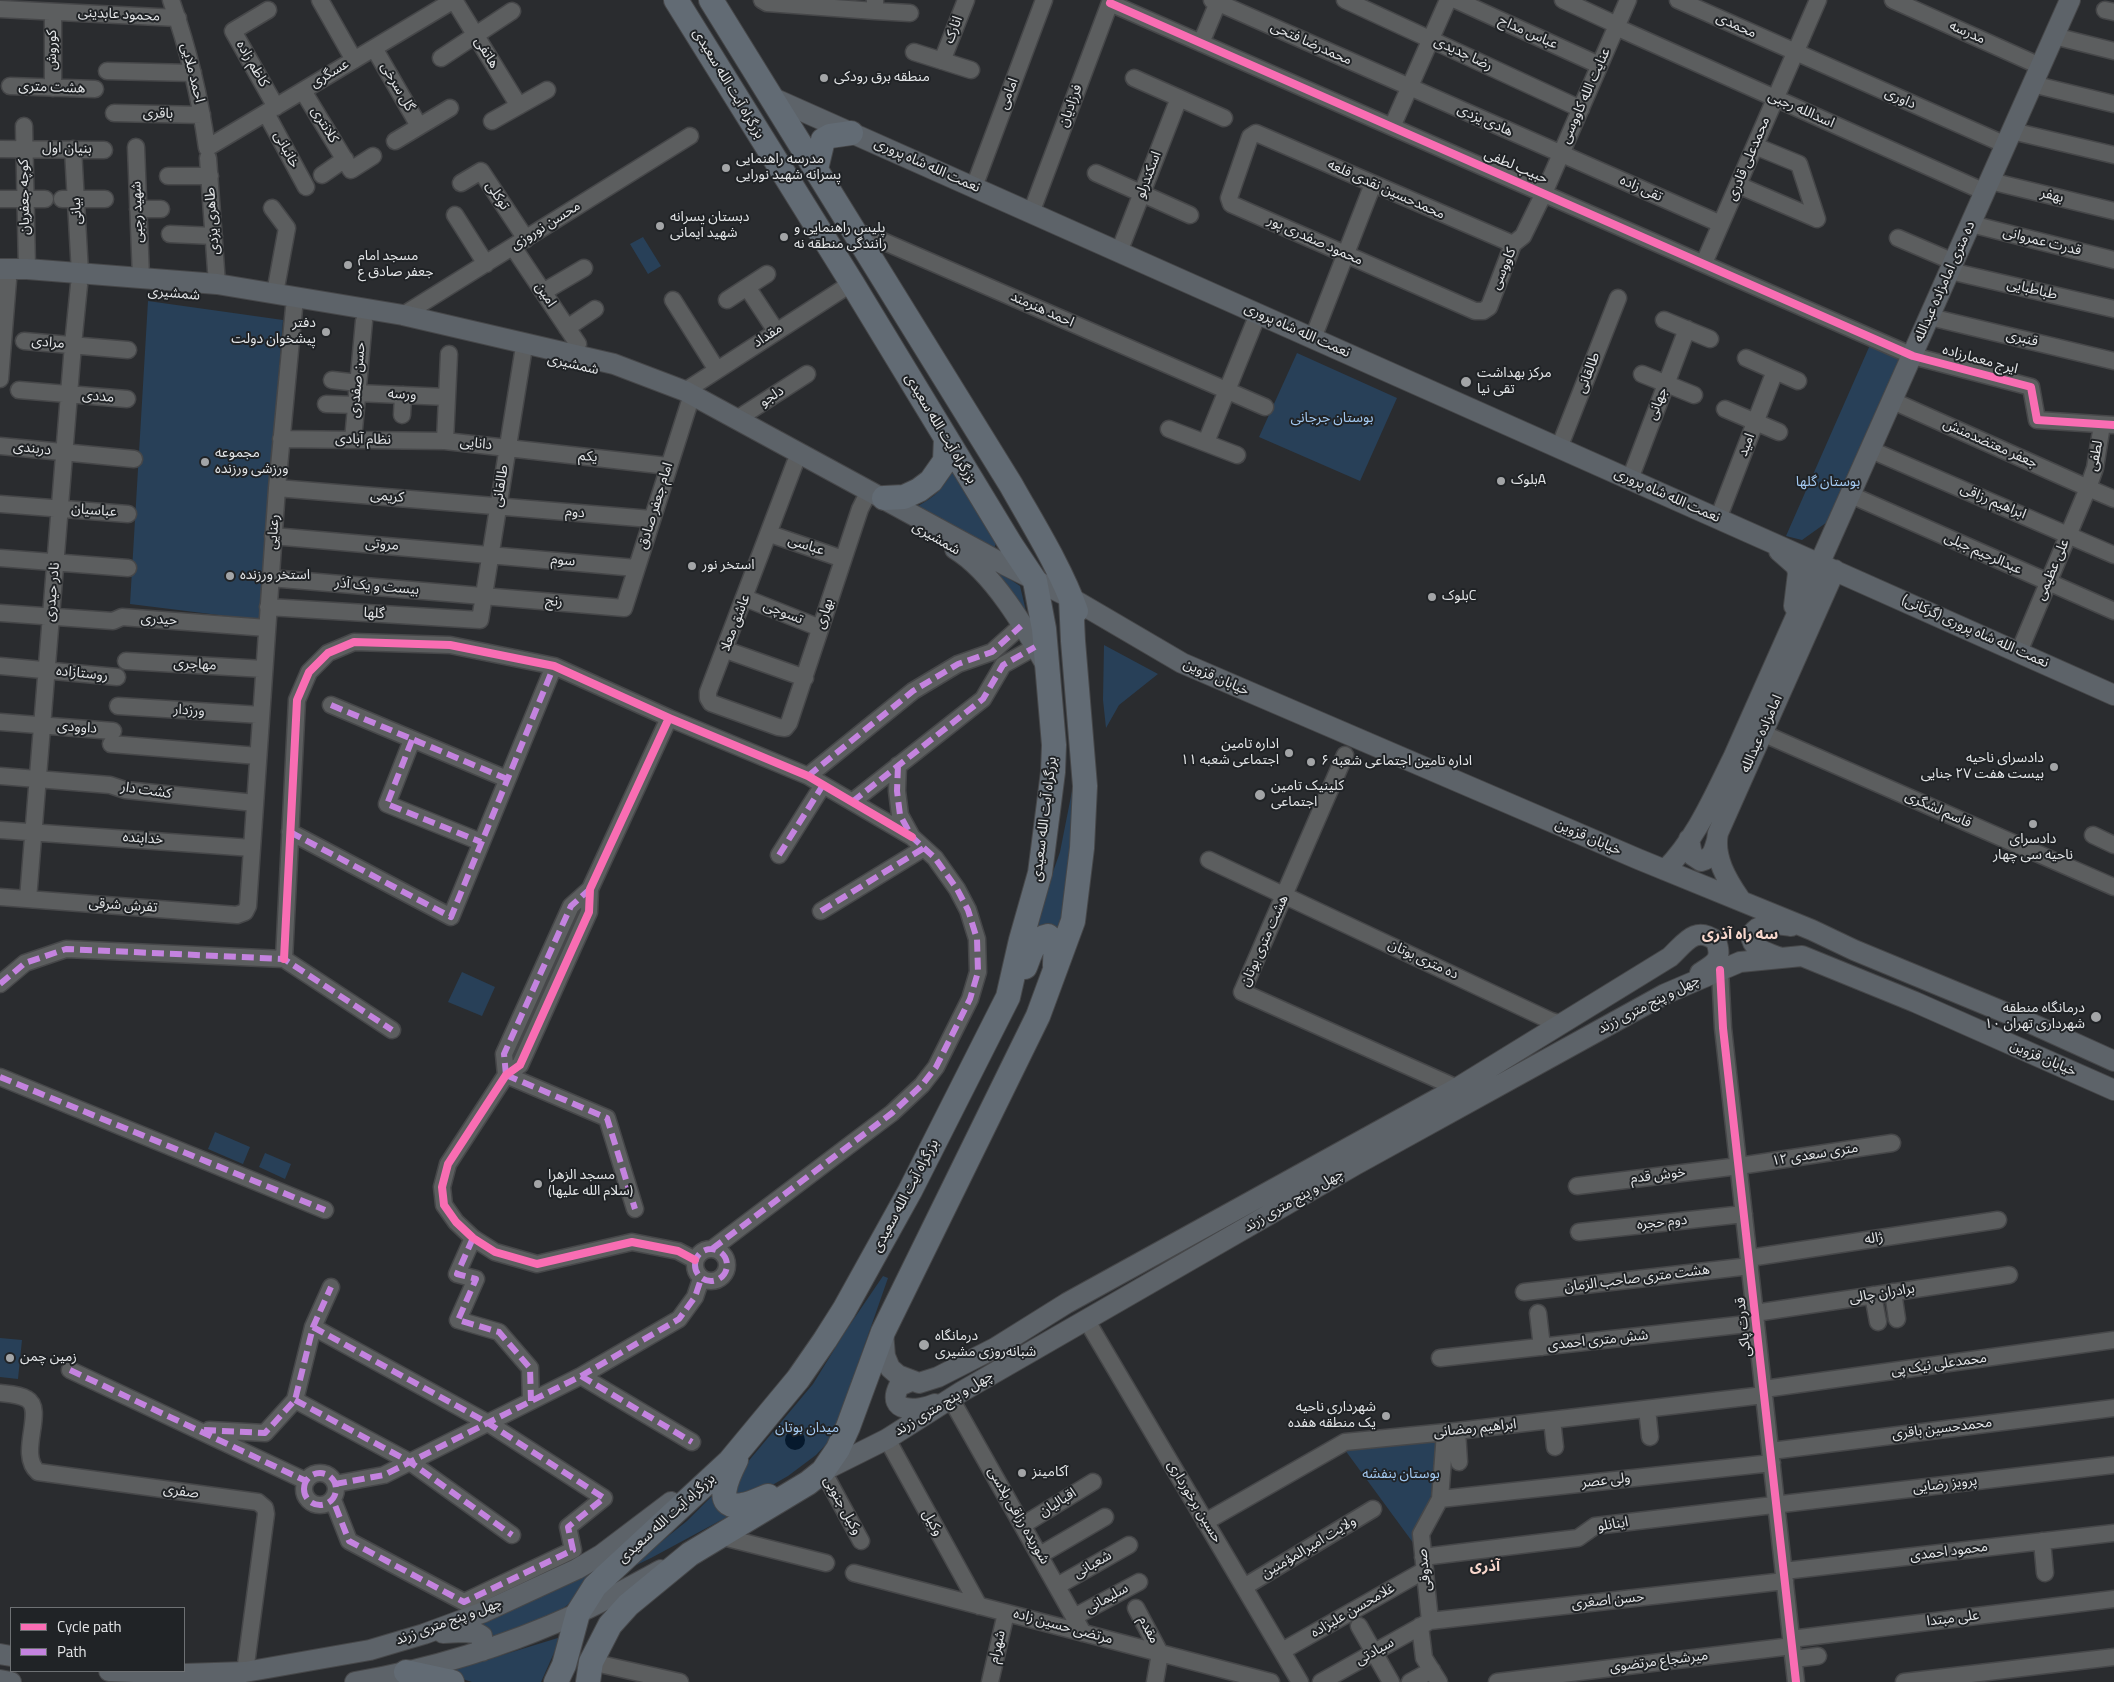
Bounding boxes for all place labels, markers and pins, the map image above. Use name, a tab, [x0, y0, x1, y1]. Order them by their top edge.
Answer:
place label: منطقه برق رودکی	[834, 70, 930, 86]
marker: منطقه برق رودکی	[818, 72, 830, 84]
place label: مدرسه راهنمایی پسرانه شهید نورایی	[736, 152, 841, 184]
marker: مدرسه راهنمایی پسرانه شهید نورایی	[720, 162, 732, 174]
place label: دبستان پسرانه شهید ایمانی	[670, 210, 749, 242]
marker: دبستان پسرانه شهید ایمانی	[654, 220, 666, 232]
place label: پلیس راهنمایی و رانندگی منطقه نه	[794, 221, 887, 253]
marker: پلیس راهنمایی و رانندگی منطقه نه	[778, 231, 790, 243]
place label: مسجد امام جعفر صادق ع	[358, 249, 434, 282]
marker: مسجد امام جعفر صادق ع	[342, 259, 354, 271]
place label: دفتر پیشخوان دولت	[231, 316, 316, 348]
marker: دفتر پیشخوان دولت	[320, 326, 332, 338]
place label: مرکز بهداشت تقی نیا	[1477, 366, 1552, 398]
marker: مرکز بهداشت تقی نیا	[1459, 375, 1473, 389]
place label: مجموعه ورزشی ورزنده	[215, 446, 288, 478]
marker: مجموعه ورزشی ورزنده	[199, 456, 211, 468]
place label: بلوکA	[1511, 473, 1546, 489]
marker: بلوکA	[1495, 475, 1507, 487]
place label: استخر نور	[702, 558, 755, 574]
marker: استخر نور	[686, 560, 698, 572]
place label: استخر ورزنده	[240, 568, 310, 584]
marker: استخر ورزنده	[224, 570, 236, 582]
place label: بلوکC	[1442, 589, 1476, 605]
marker: بلوکC	[1426, 591, 1438, 603]
place label: اداره تامین اجتماعی شعبه ۱۱	[1181, 737, 1279, 770]
marker: اداره تامین اجتماعی شعبه ۱۱	[1283, 747, 1295, 759]
place label: دادسرای ناحیه بیست هفت ۲۷ جنایی	[1921, 751, 2044, 784]
place label: اداره تامین اجتماعی شعبه ۶	[1321, 754, 1472, 770]
marker: اداره تامین اجتماعی شعبه ۶	[1305, 756, 1317, 768]
marker: دادسرای ناحیه بیست هفت ۲۷ جنایی	[2048, 761, 2060, 773]
place label: کلینیک تامین اجتماعی	[1271, 779, 1344, 812]
marker: کلینیک تامین اجتماعی	[1253, 788, 1267, 802]
marker: دادسرای ناحیه سی چهار	[2027, 818, 2039, 830]
place label: دادسرای ناحیه سی چهار	[1993, 832, 2073, 864]
place label: درمانگاه منطقه ۱۰ شهرداری تهران	[1984, 1001, 2085, 1034]
marker: درمانگاه منطقه ۱۰ شهرداری تهران	[2089, 1010, 2103, 1024]
place label: مسجد الزهرا (سلام الله علیها)	[548, 1168, 633, 1200]
marker: مسجد الزهرا (سلام الله علیها)	[532, 1178, 544, 1190]
place label: درمانگاه شبانه‌روزی مشیری	[935, 1329, 1036, 1361]
marker: درمانگاه شبانه‌روزی مشیری	[917, 1338, 931, 1352]
place label: زمین چمن	[20, 1350, 77, 1366]
marker: زمین چمن	[4, 1352, 16, 1364]
place label: شهرداری ناحیه یک منطقه هفده	[1288, 1400, 1376, 1432]
marker: شهرداری ناحیه یک منطقه هفده	[1380, 1410, 1392, 1422]
place label: آکامینز	[1032, 1465, 1068, 1481]
marker: آکامینز	[1016, 1467, 1028, 1479]

